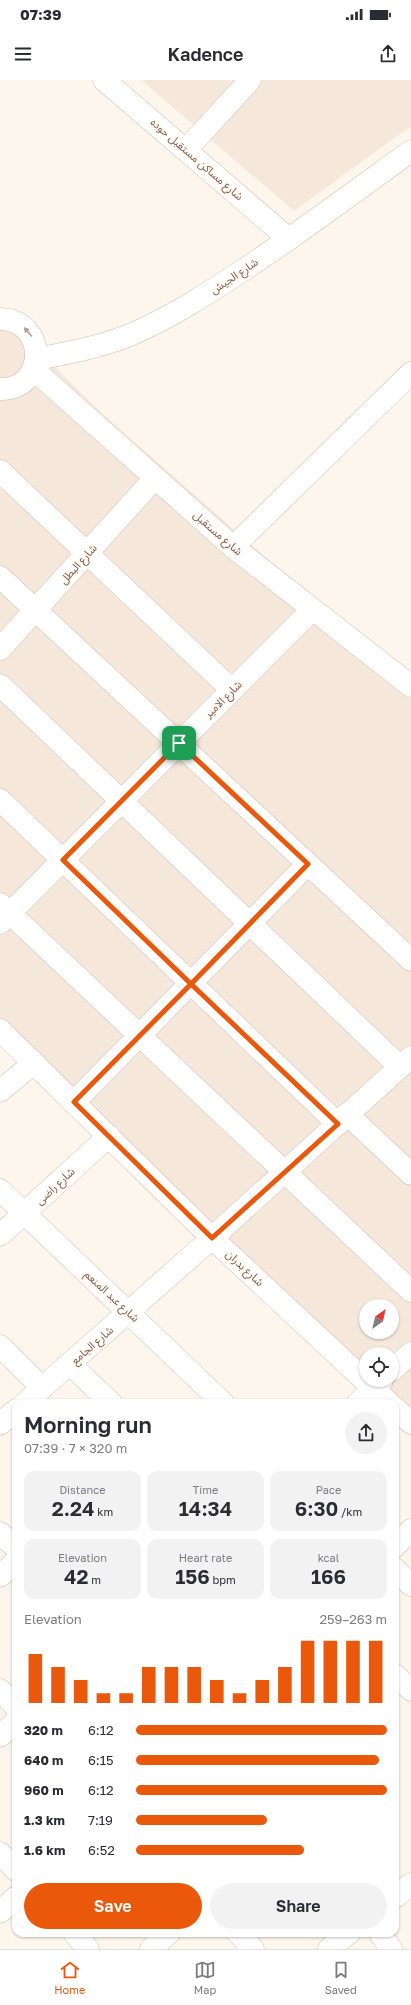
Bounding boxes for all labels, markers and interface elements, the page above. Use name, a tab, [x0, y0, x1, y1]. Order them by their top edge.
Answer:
text: 07:39	[20, 5, 61, 23]
icon: menu	[12, 43, 34, 65]
text: Kadence	[168, 43, 243, 65]
icon: share	[377, 43, 399, 65]
street label: شارع مساكن مستقبل حوده	[147, 115, 247, 204]
street label: شارع الجيش	[207, 255, 261, 298]
one-way arrow	[23, 327, 32, 338]
street label: شارع مستقبل	[190, 508, 246, 559]
street label: شارع البطل	[56, 541, 101, 588]
street label: شارع الامير	[201, 677, 246, 722]
pin	[162, 726, 196, 760]
icon: arrive	[168, 732, 190, 754]
street label: شارع راضى	[32, 1164, 78, 1208]
street label: شارع بدران	[222, 1247, 267, 1290]
street label: شارع عبد المنعم	[80, 1267, 143, 1327]
north arrow	[359, 1299, 399, 1339]
map controls	[359, 1299, 399, 1387]
street label: شارع الجامع	[68, 1323, 117, 1368]
button: locate	[359, 1347, 399, 1387]
text: Morning run	[24, 1411, 152, 1438]
button: share	[345, 1412, 387, 1454]
text: 07:39 · 7 × 320 m	[24, 1440, 127, 1456]
text: Distance	[59, 1483, 106, 1496]
text: Time	[193, 1483, 218, 1496]
text: Pace	[316, 1483, 341, 1496]
text: 2.24	[52, 1496, 95, 1520]
text: 14:34	[179, 1496, 232, 1520]
text: 6:30	[295, 1496, 338, 1520]
text: km	[95, 1505, 113, 1518]
text: /km	[338, 1505, 362, 1518]
text: Elevation	[58, 1551, 107, 1564]
text: Heart rate	[179, 1551, 232, 1564]
text: kcal	[318, 1551, 339, 1564]
text: 42	[64, 1564, 89, 1588]
text: 156	[175, 1564, 210, 1588]
text: 166	[311, 1564, 346, 1588]
text: m	[89, 1573, 101, 1586]
text: bpm	[210, 1573, 236, 1586]
text: Elevation	[24, 1611, 82, 1627]
text: 259–263 m	[319, 1611, 387, 1627]
text: 320 m	[24, 1722, 63, 1738]
text: 6:12	[88, 1722, 114, 1738]
text: 640 m	[24, 1752, 63, 1768]
text: 6:15	[88, 1752, 114, 1768]
text: 960 m	[24, 1782, 64, 1798]
text: 6:12	[88, 1782, 114, 1798]
text: 1.3 km	[24, 1812, 65, 1828]
text: 7:19	[88, 1812, 113, 1828]
text: 1.6 km	[24, 1842, 65, 1858]
text: 6:52	[88, 1842, 115, 1858]
button: Save	[24, 1883, 202, 1929]
button: Share	[210, 1883, 387, 1929]
tab: Home	[54, 1959, 85, 1996]
tab: Map	[194, 1959, 216, 1996]
tab: Saved	[325, 1959, 357, 1996]

